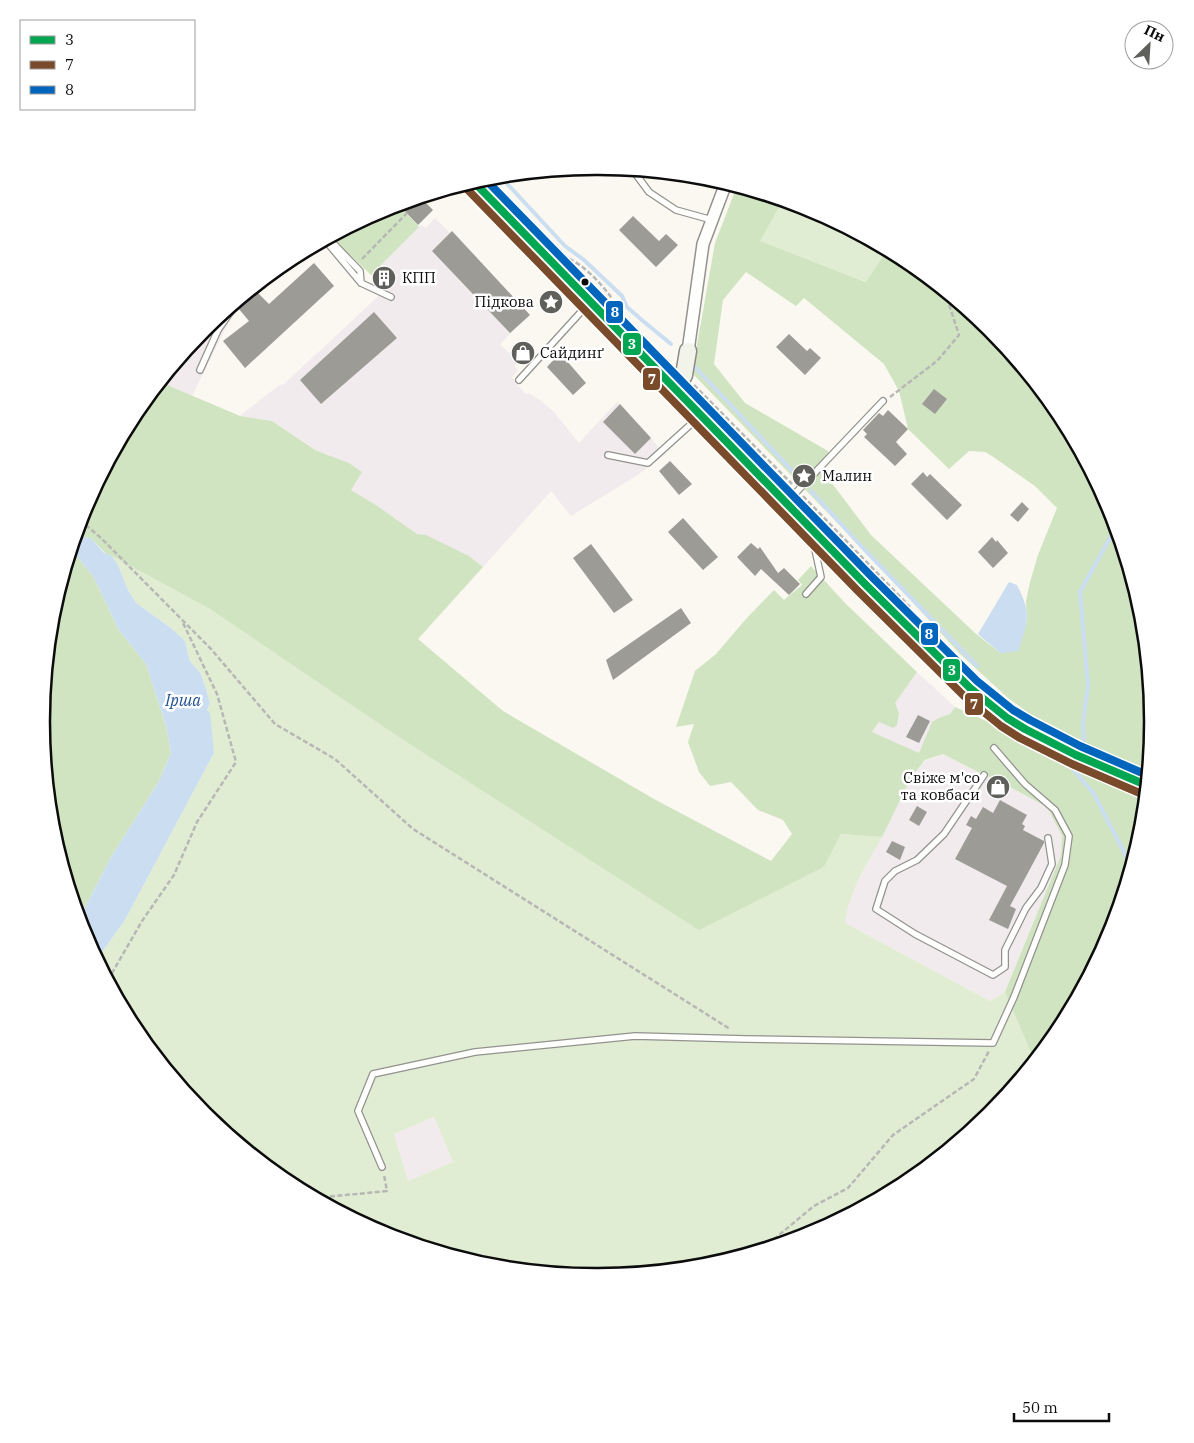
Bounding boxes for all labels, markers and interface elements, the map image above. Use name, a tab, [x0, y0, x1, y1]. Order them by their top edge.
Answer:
legend	[20, 20, 195, 110]
north arrow	[1124, 20, 1174, 70]
text: Пн	[1141, 21, 1168, 46]
text: 3	[65, 30, 74, 49]
text: 7	[65, 55, 74, 74]
text: 8	[65, 80, 74, 99]
building icon: КПП	[371, 265, 397, 291]
place label: КПП	[402, 268, 436, 287]
unlabelled marker	[580, 277, 590, 287]
place icon: Підкова	[538, 289, 564, 315]
place label: Підкова	[475, 292, 534, 311]
line badge: 8	[605, 300, 624, 324]
text: 8	[611, 303, 619, 321]
line badge: 3	[622, 332, 642, 356]
text: 3	[628, 335, 636, 353]
shop icon: Сайдинґ	[510, 340, 536, 366]
place label: Сайдинґ	[540, 343, 604, 362]
line badge: 7	[642, 367, 661, 391]
text: 7	[648, 370, 656, 388]
place icon: Малин	[791, 463, 817, 489]
place label: Малин	[822, 466, 872, 485]
line badge: 8	[920, 622, 939, 646]
text: 8	[925, 625, 933, 643]
line badge: 3	[942, 658, 961, 682]
text: 3	[948, 661, 956, 679]
water label: Ірша	[164, 690, 201, 710]
line badge: 7	[964, 692, 984, 716]
text: 7	[970, 695, 978, 713]
place label: Свіже м'со та ковбаси	[901, 768, 980, 804]
shop icon: Свіже м'со та ковбаси	[985, 774, 1011, 800]
scale bar	[1014, 1390, 1109, 1422]
text: 50 m	[1022, 1398, 1058, 1417]

